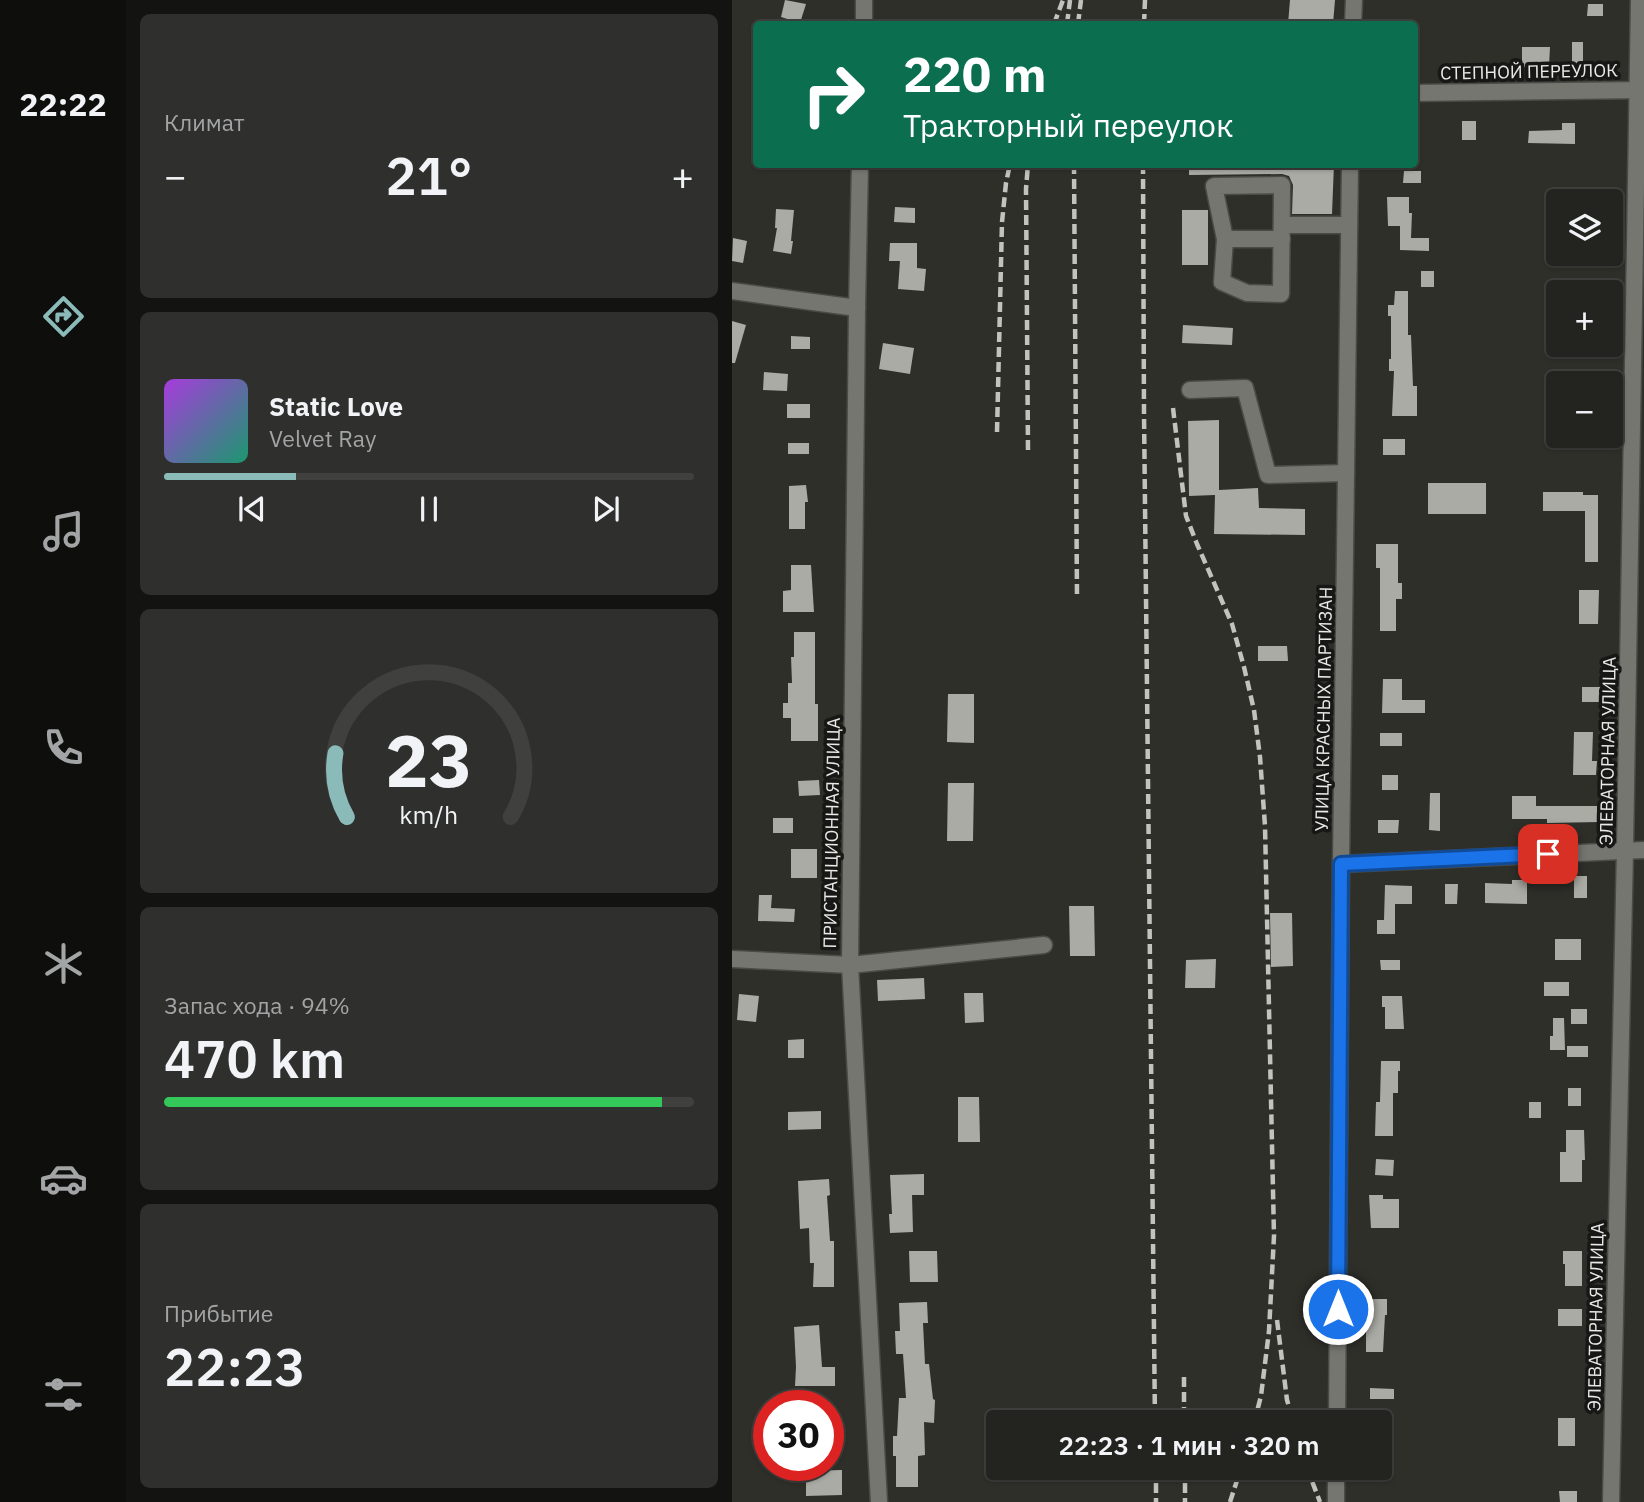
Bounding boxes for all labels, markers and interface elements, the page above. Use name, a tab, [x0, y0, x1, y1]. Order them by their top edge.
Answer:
text: 220 m	[903, 42, 1047, 105]
icon: right	[788, 49, 879, 140]
street label: СТЕПНОЙ ПЕРЕУЛОК	[1440, 58, 1618, 85]
text: 22:22	[19, 83, 107, 125]
text: Тракторный переулок	[903, 104, 1234, 146]
text: Климат	[164, 107, 245, 137]
text: 21°	[386, 142, 472, 209]
text: −	[164, 151, 187, 200]
text: +	[671, 151, 694, 200]
map controls	[1546, 189, 1623, 448]
button: layers	[1546, 189, 1623, 266]
button: +	[1546, 280, 1623, 357]
icon: directions	[39, 292, 88, 341]
button: −	[1546, 371, 1623, 448]
text: Static Love	[269, 389, 403, 423]
text: Velvet Ray	[269, 423, 376, 453]
icon: previous	[233, 490, 271, 528]
icon: pause	[410, 490, 448, 528]
icon: next	[587, 490, 625, 528]
icon: music	[39, 507, 88, 556]
street label: УЛИЦА КРАСНЫХ ПАРТИЗАН	[1310, 586, 1337, 832]
street label: ЭЛЕВАТОРНАЯ УЛИЦА	[1594, 656, 1621, 846]
text: 23	[385, 712, 473, 807]
street label: ПРИСТАНЦИОННАЯ УЛИЦА	[818, 717, 845, 949]
icon: phone	[39, 723, 88, 772]
text: km/h	[400, 798, 458, 831]
pin	[1518, 824, 1578, 884]
icon: arrive	[1529, 835, 1567, 873]
icon: climate	[39, 939, 88, 988]
text: Запас хода · 94%	[164, 990, 350, 1020]
text: 470 km	[164, 1025, 345, 1092]
icon: car	[39, 1154, 88, 1203]
street label: ЭЛЕВАТОРНАЯ УЛИЦА	[1582, 1222, 1609, 1412]
position arrow	[1301, 1272, 1375, 1346]
text: Прибытие	[164, 1298, 273, 1328]
text: 22:23	[164, 1333, 305, 1400]
icon: filters	[39, 1370, 88, 1419]
speed limit sign: 30	[753, 1390, 844, 1481]
text: 22:23 · 1 мин · 320 m	[1058, 1428, 1320, 1462]

